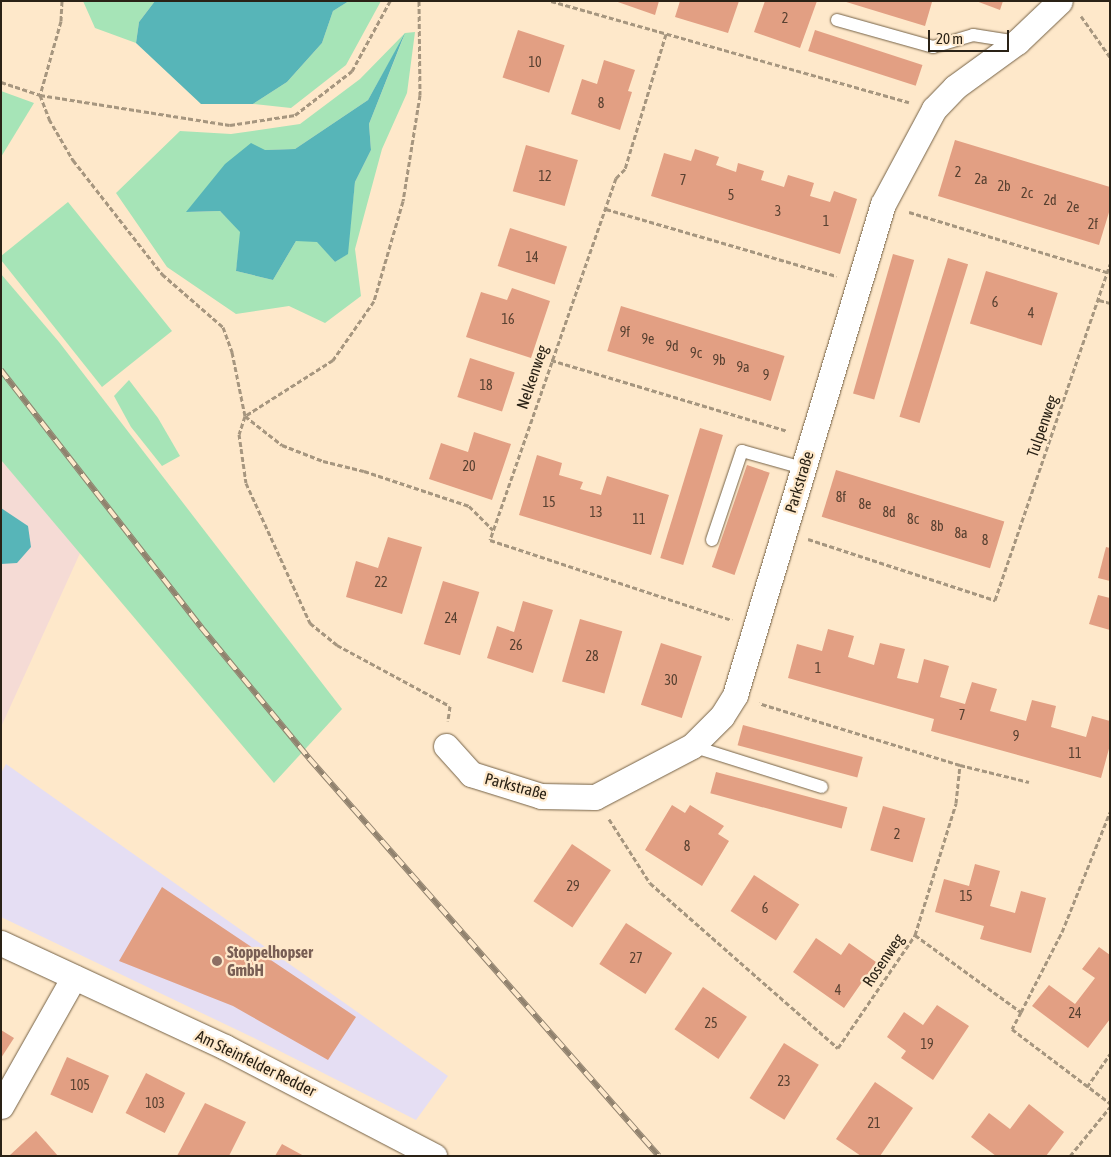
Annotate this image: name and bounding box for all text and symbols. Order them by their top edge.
house number: 2 [782,10,788,26]
scale bar [931,20,1012,52]
text: 20 m [936,30,963,47]
house number: 10 [528,54,542,70]
house number: 8 [598,95,604,111]
house number: 2 [955,164,961,180]
house number: 12 [538,168,552,184]
house number: 2a [974,171,988,187]
house number: 7 [680,172,686,188]
house number: 2b [997,178,1011,194]
house number: 2c [1021,185,1033,201]
house number: 5 [728,187,734,203]
house number: 2d [1043,192,1057,208]
house number: 2e [1067,199,1079,215]
house number: 3 [775,203,781,219]
house number: 1 [823,213,829,229]
house number: 2f [1088,216,1098,232]
house number: 14 [525,249,539,265]
house number: 6 [992,294,998,310]
house number: 4 [1028,305,1034,321]
house number: 16 [501,311,515,327]
house number: 9f [620,324,630,340]
house number: 9e [642,331,654,347]
house number: 9d [665,338,679,354]
street label: Nelkenweg [512,343,552,411]
house number: 9c [690,345,702,361]
house number: 9b [712,352,726,368]
house number: 9a [736,359,750,375]
house number: 9 [763,367,769,383]
house number: 18 [479,377,493,393]
street label: Tulpenweg [1022,392,1062,460]
street label: Parkstraße [781,449,817,515]
house number: 20 [462,458,476,474]
house number: 8f [836,489,846,505]
house number: 15 [542,494,556,510]
house number: 8e [859,496,871,512]
house number: 13 [589,504,603,520]
house number: 8d [882,504,896,520]
house number: 11 [632,511,646,527]
house number: 8c [907,511,919,527]
house number: 8b [930,518,944,534]
house number: 8a [954,525,968,541]
house number: 8 [982,532,988,548]
house number: 22 [374,574,388,590]
house number: 24 [444,610,458,626]
house number: 26 [509,637,523,653]
house number: 28 [585,648,599,664]
house number: 1 [815,660,821,676]
house number: 30 [664,672,678,688]
house number: 7 [959,707,965,723]
house number: 9 [1013,728,1019,744]
house number: 11 [1068,745,1082,761]
street label: Parkstraße [483,768,549,804]
house number: 2 [894,826,900,842]
house number: 8 [684,838,690,854]
house number: 29 [566,878,580,894]
house number: 15 [959,888,973,904]
house number: 6 [762,900,768,916]
street label: Rosenweg [858,930,908,990]
place label: Stoppelhopser GmbH [227,942,313,980]
house number: 27 [629,950,643,966]
marker: Stoppelhopser GmbH [211,955,223,967]
house number: 4 [835,982,841,998]
house number: 24 [1068,1005,1082,1021]
house number: 25 [704,1015,718,1031]
street label: Am Steinfelder Redder [193,1026,319,1100]
house number: 19 [920,1036,934,1052]
house number: 23 [777,1073,791,1089]
house number: 105 [70,1077,90,1093]
house number: 103 [145,1095,165,1111]
house number: 21 [867,1115,881,1131]

